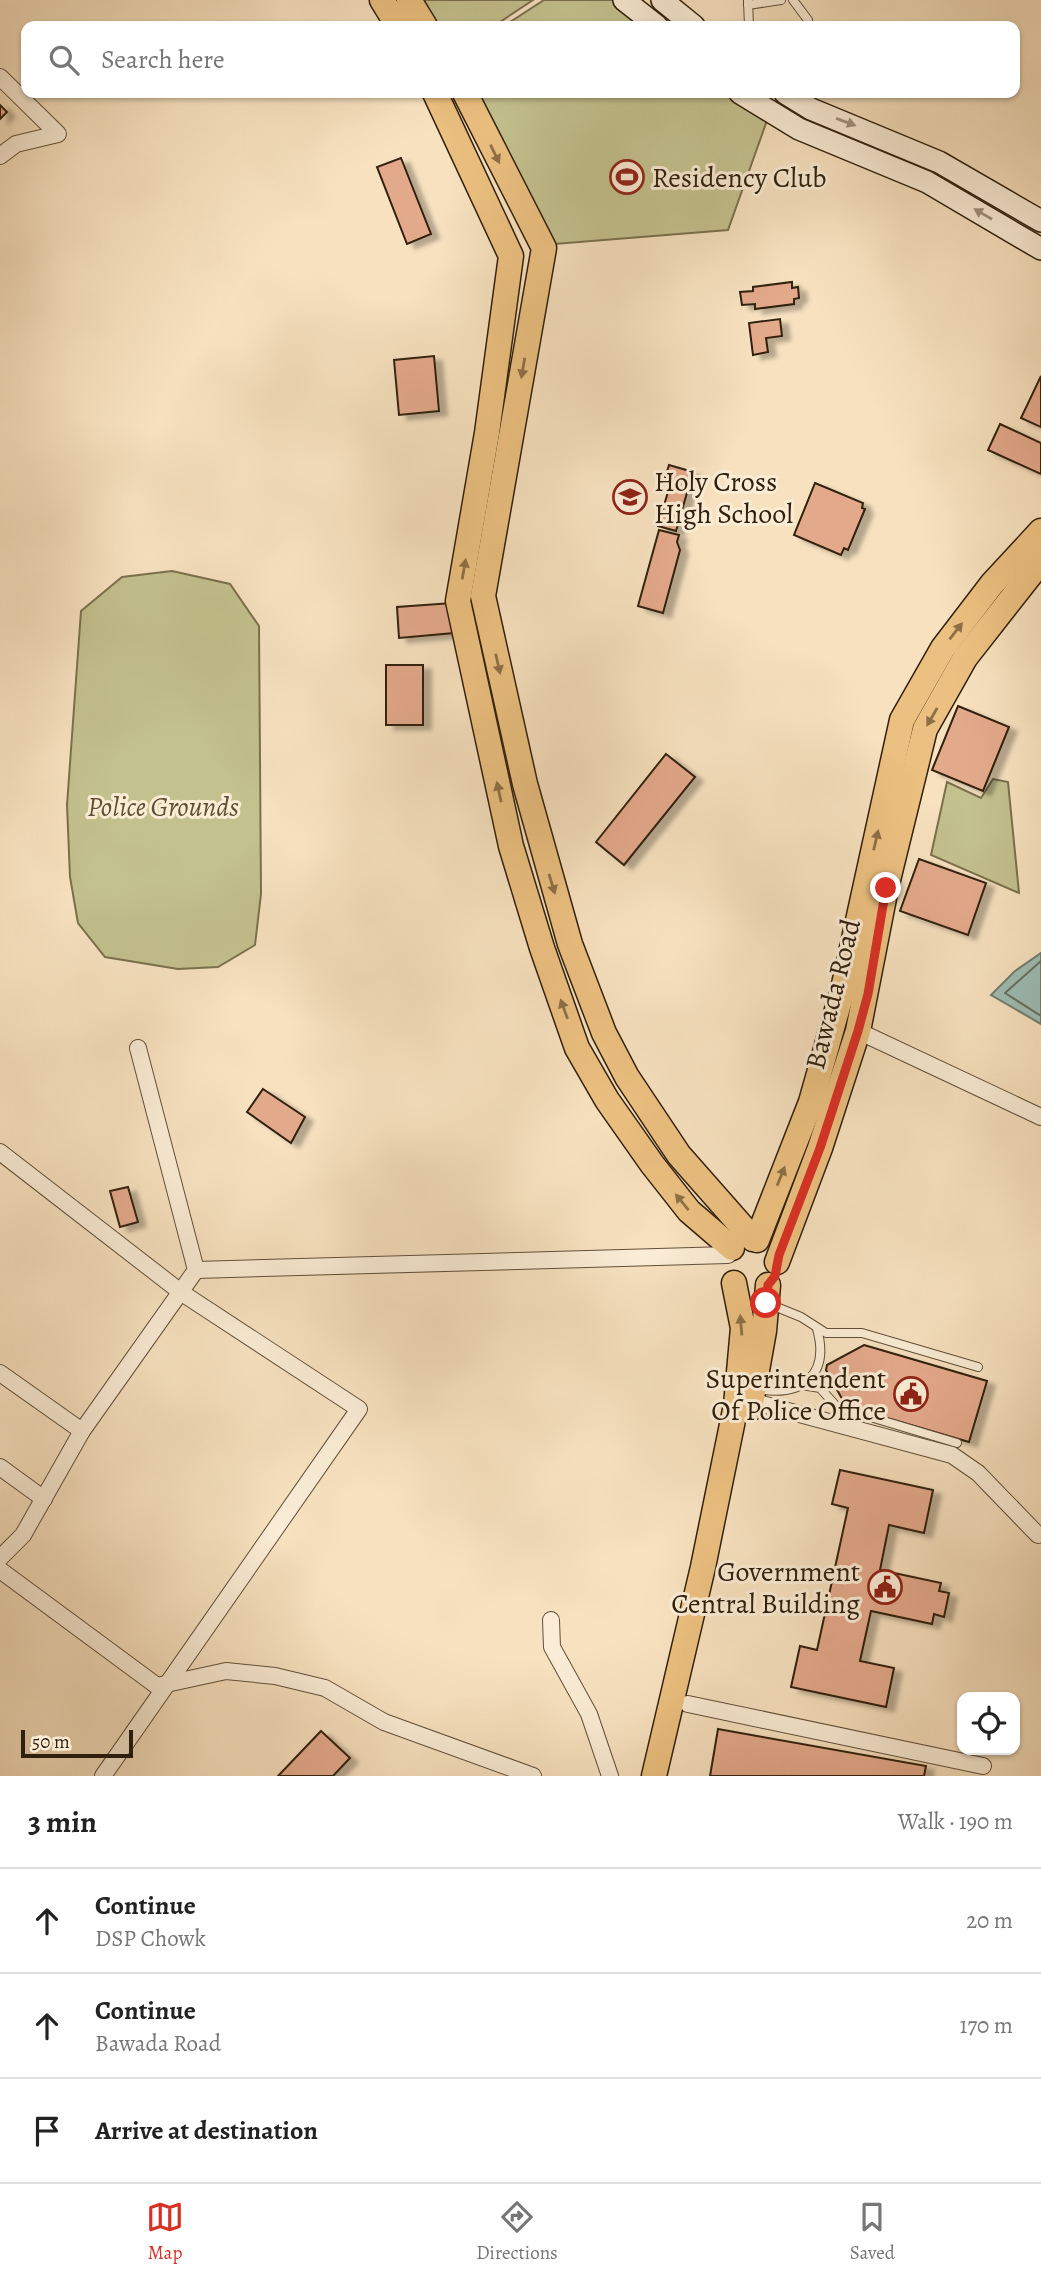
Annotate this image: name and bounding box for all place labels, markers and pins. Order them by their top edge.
sports icon: Residency Club [608,158,646,196]
place label: Residency Club [652,159,827,197]
place label: Holy Cross High School [654,463,793,533]
school or university icon: Holy Cross High School [611,478,649,516]
place label: Superintendent Of Police Office [705,1360,886,1430]
public building icon: Superintendent Of Police Office [892,1375,930,1413]
place label: Government Central Building [671,1553,860,1623]
public building icon: Government Central Building [866,1568,904,1606]

